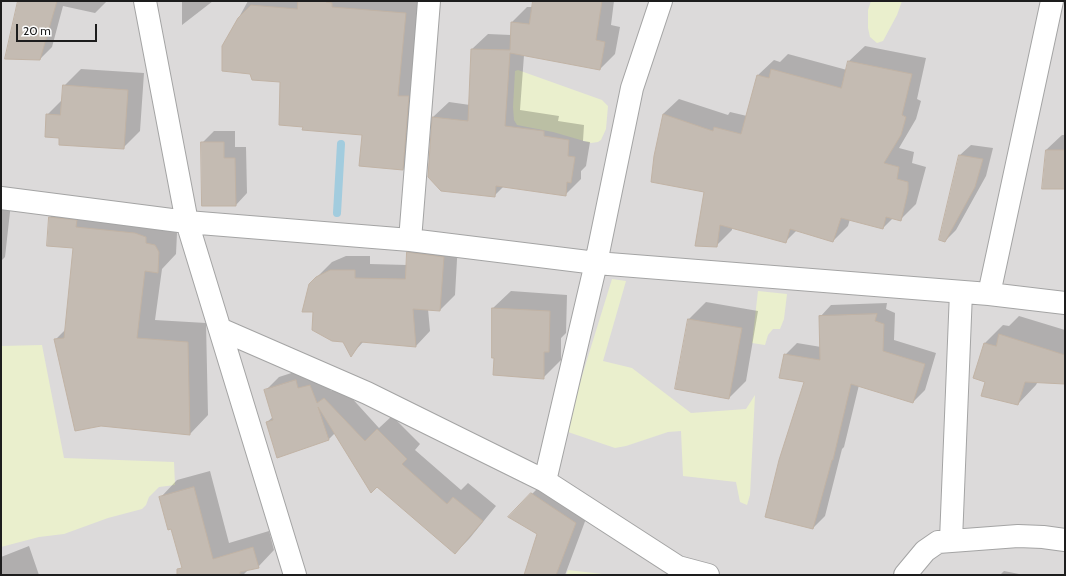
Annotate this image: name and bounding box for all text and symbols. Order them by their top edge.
scale bar [18,16,99,42]
text: 20 m [23,23,51,38]

